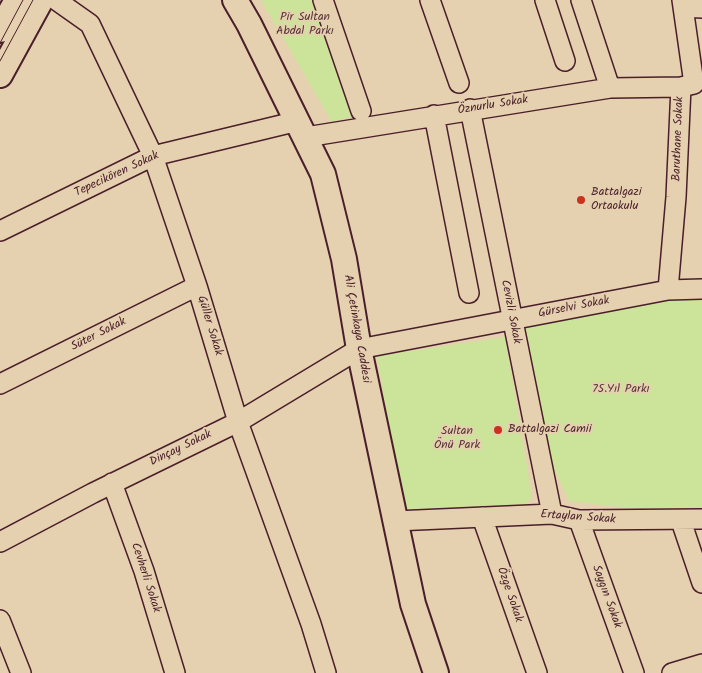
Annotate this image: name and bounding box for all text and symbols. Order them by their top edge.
park label: Pir Sultan Abdal Parkı [276,11,334,39]
street label: Öznurlu Sokak [457,93,529,119]
street label: Baruthane Sokak [670,96,688,182]
street label: Tepecikören Sokak [73,149,161,201]
place label: Battalgazi Ortaokulu [591,186,642,214]
marker: Battalgazi Ortaokulu [575,194,587,206]
street label: Ali Çetinkaya Caddesi [339,274,373,384]
street label: Cevizli Sokak [497,279,523,345]
street label: Güller Sokak [193,294,225,358]
street label: Gürselvi Sokak [537,294,611,322]
street label: Süter Sokak [69,315,129,355]
park label: 75.Yıl Parkı [592,383,650,397]
place label: Battalgazi Camii [508,423,591,437]
marker: Battalgazi Camii [492,424,504,436]
park label: Sultan Önü Park [434,425,480,453]
street label: Dinçay Sokak [148,428,214,470]
street label: Ertaylan Sokak [540,508,616,528]
street label: Cevherli Sokak [127,541,163,615]
street label: Saygın Sokak [588,563,624,631]
street label: Özge Sokak [493,566,525,624]

